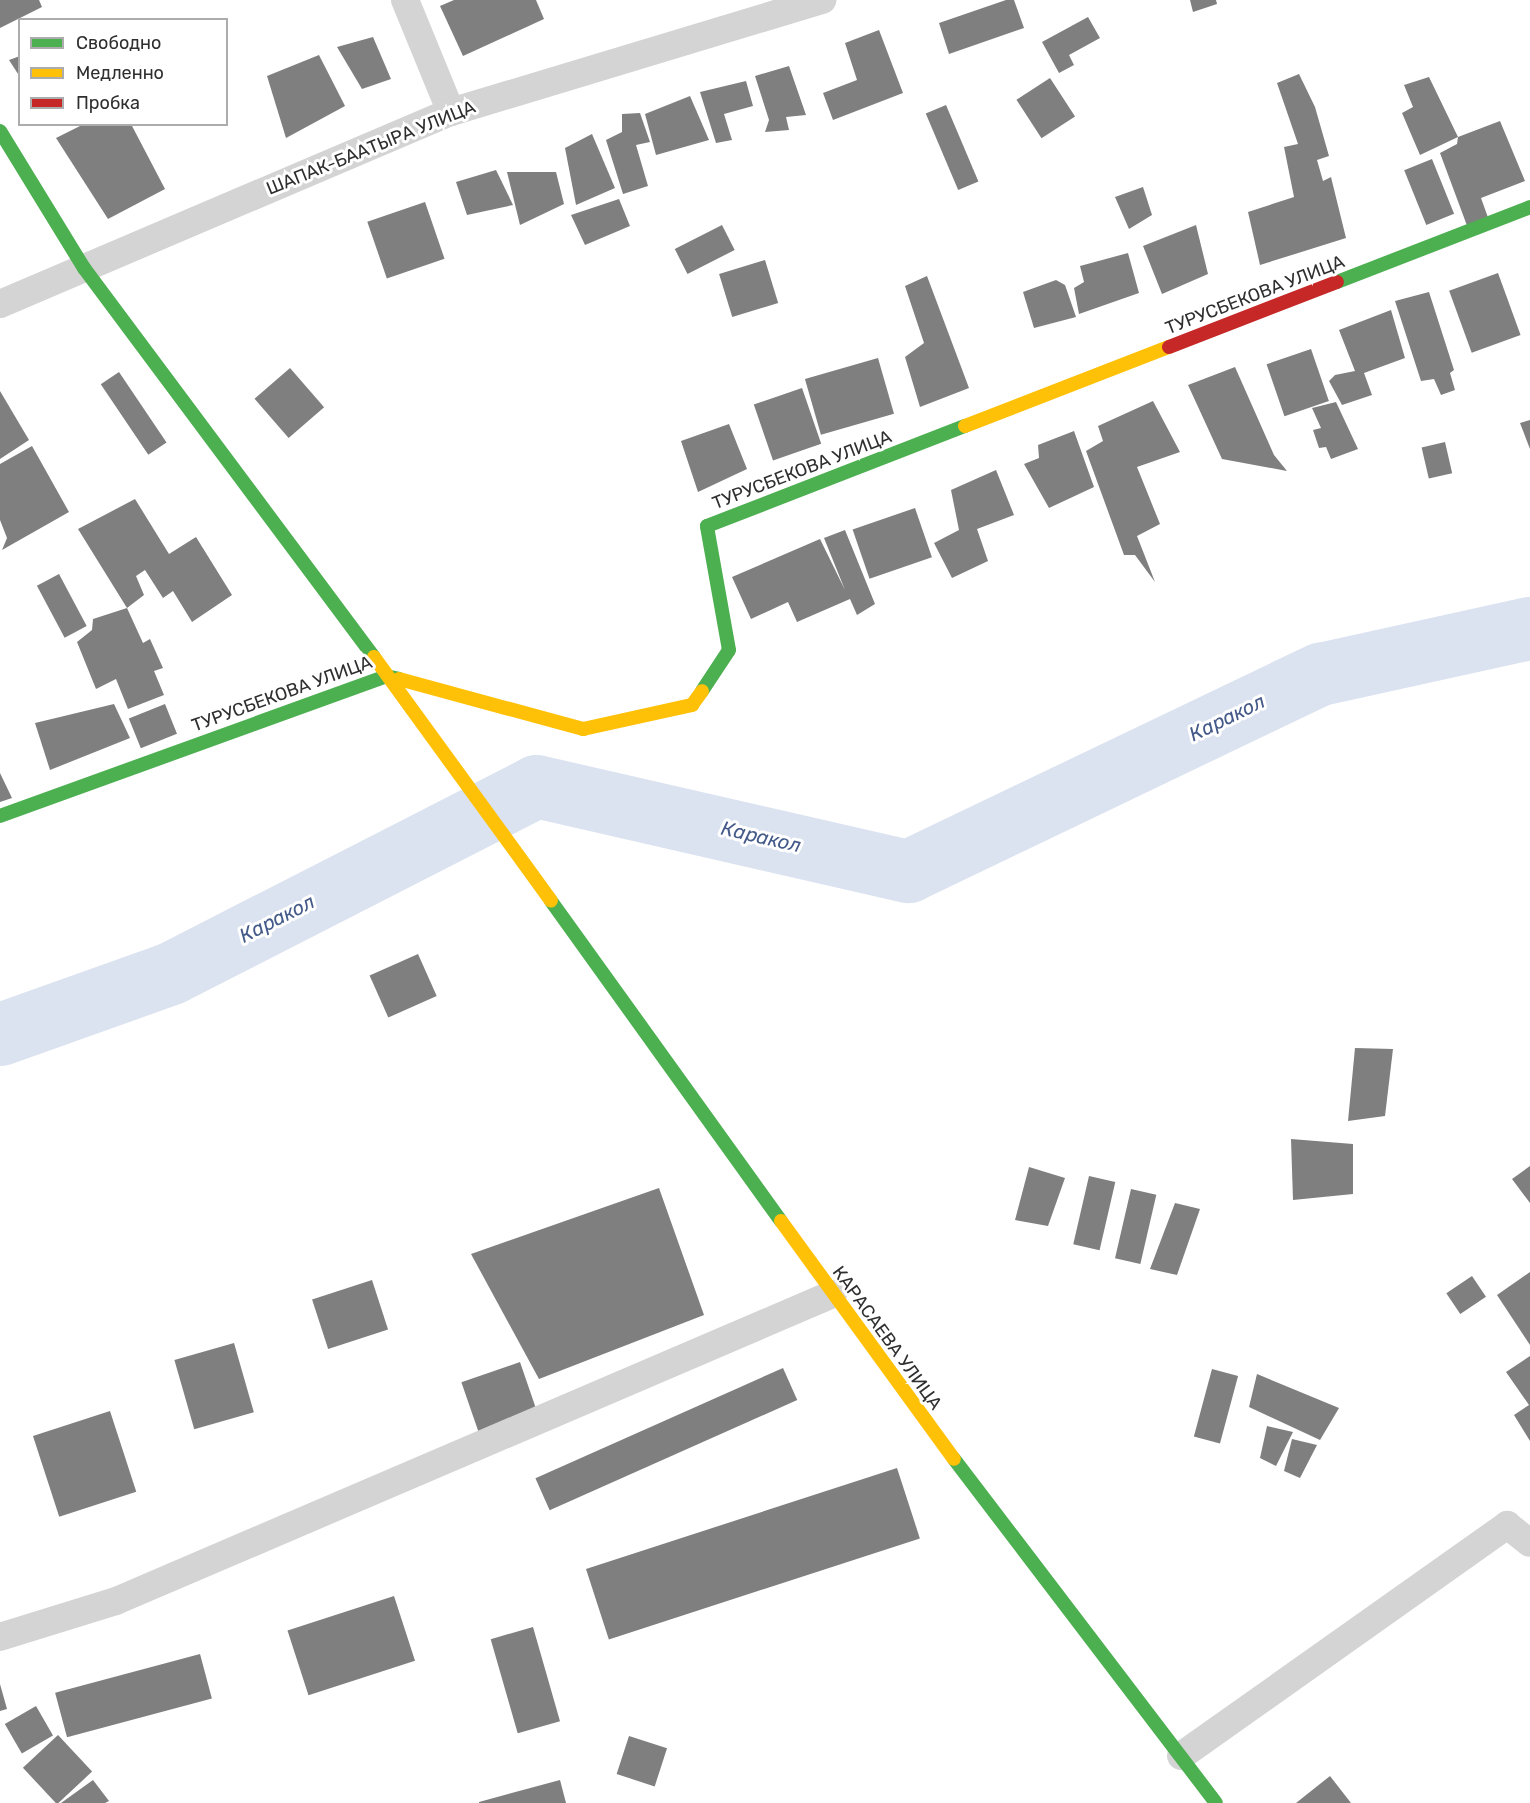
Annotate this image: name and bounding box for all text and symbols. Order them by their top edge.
legend [18,18,228,126]
text: Свободно [76,32,161,54]
text: Медленно [76,62,164,84]
text: Пробка [76,92,140,114]
street label: ШАПАК-БААТЫРА УЛИЦА [263,96,479,200]
street label: ТУРУСБЕКОВА УЛИЦА [1162,251,1348,339]
street label: ТУРУСБЕКОВА УЛИЦА [709,426,895,514]
street label: ТУРУСБЕКОВА УЛИЦА [189,651,375,737]
water label: Каракол [1185,689,1269,747]
water label: Каракол [719,816,803,858]
water label: Каракол [235,890,319,948]
street label: КАРАСАЕВА УЛИЦА [828,1262,946,1414]

